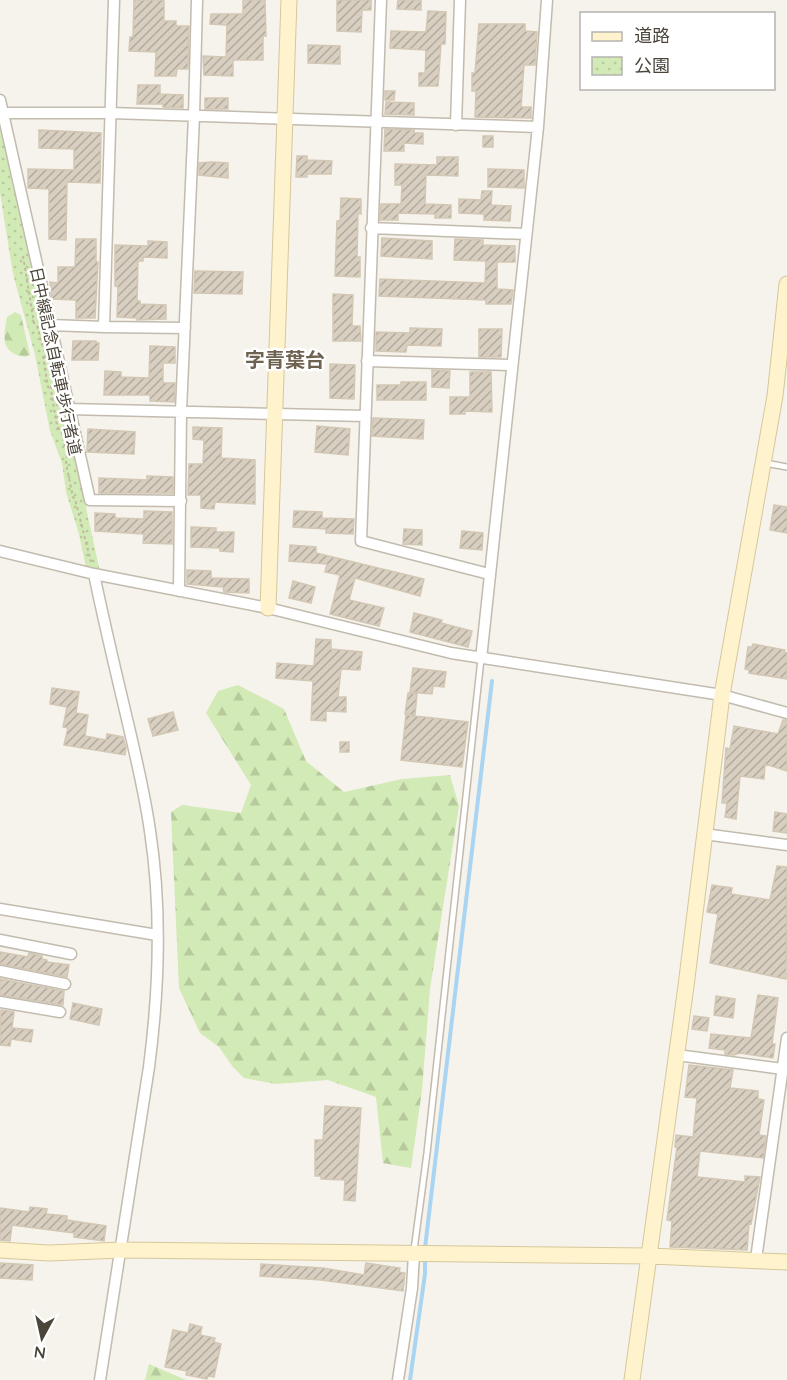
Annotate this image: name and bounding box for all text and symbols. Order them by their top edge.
legend [580,12,775,90]
text: 道路 [634,24,670,47]
text: 公園 [634,54,670,77]
street label: 日中線記念自転車歩行者道 [26,265,86,457]
district label: 字青葉台 [245,347,325,372]
north arrow [12,1308,72,1368]
text: N [33,1342,47,1364]

